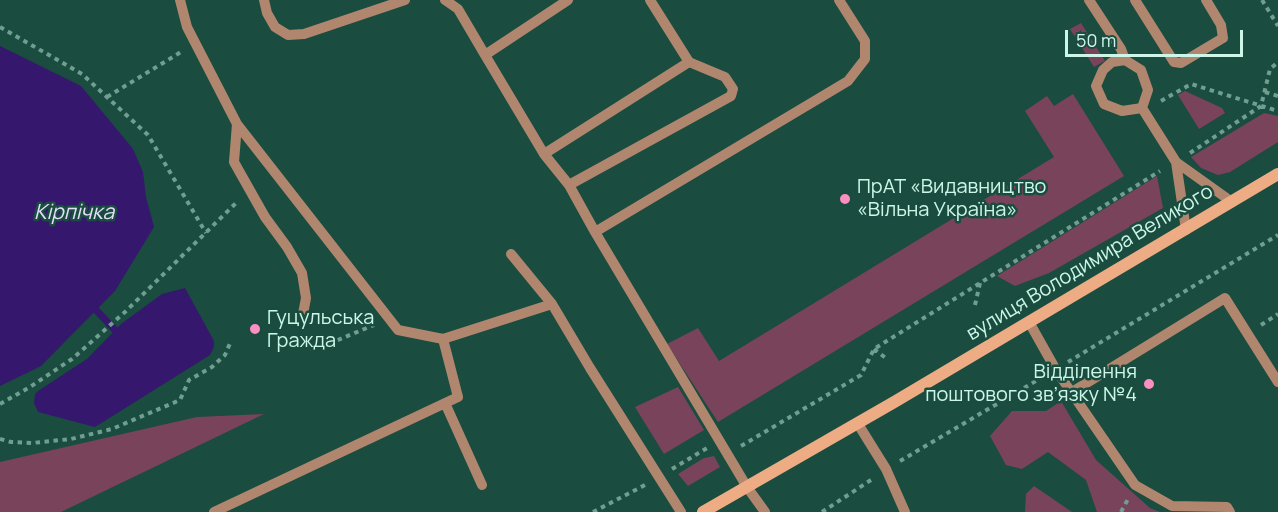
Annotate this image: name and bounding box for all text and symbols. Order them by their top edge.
scale bar [1068,18,1246,56]
text: 50 m [1076,28,1116,52]
place label: ПрАТ «Видавництво «Вільна Україна» [857,175,1046,222]
street label: вулиця Володимира Великого [962,180,1218,346]
marker: ПрАТ «Видавництво «Вільна Україна» [838,192,852,206]
water label: Кірпічка [34,200,114,226]
place label: Гуцульська Гражда [267,306,374,353]
marker: Гуцульська Гражда [248,322,262,336]
place label: Відділення поштового зв’язку №4 [925,360,1137,407]
marker: Відділення поштового зв’язку №4 [1142,377,1156,391]

